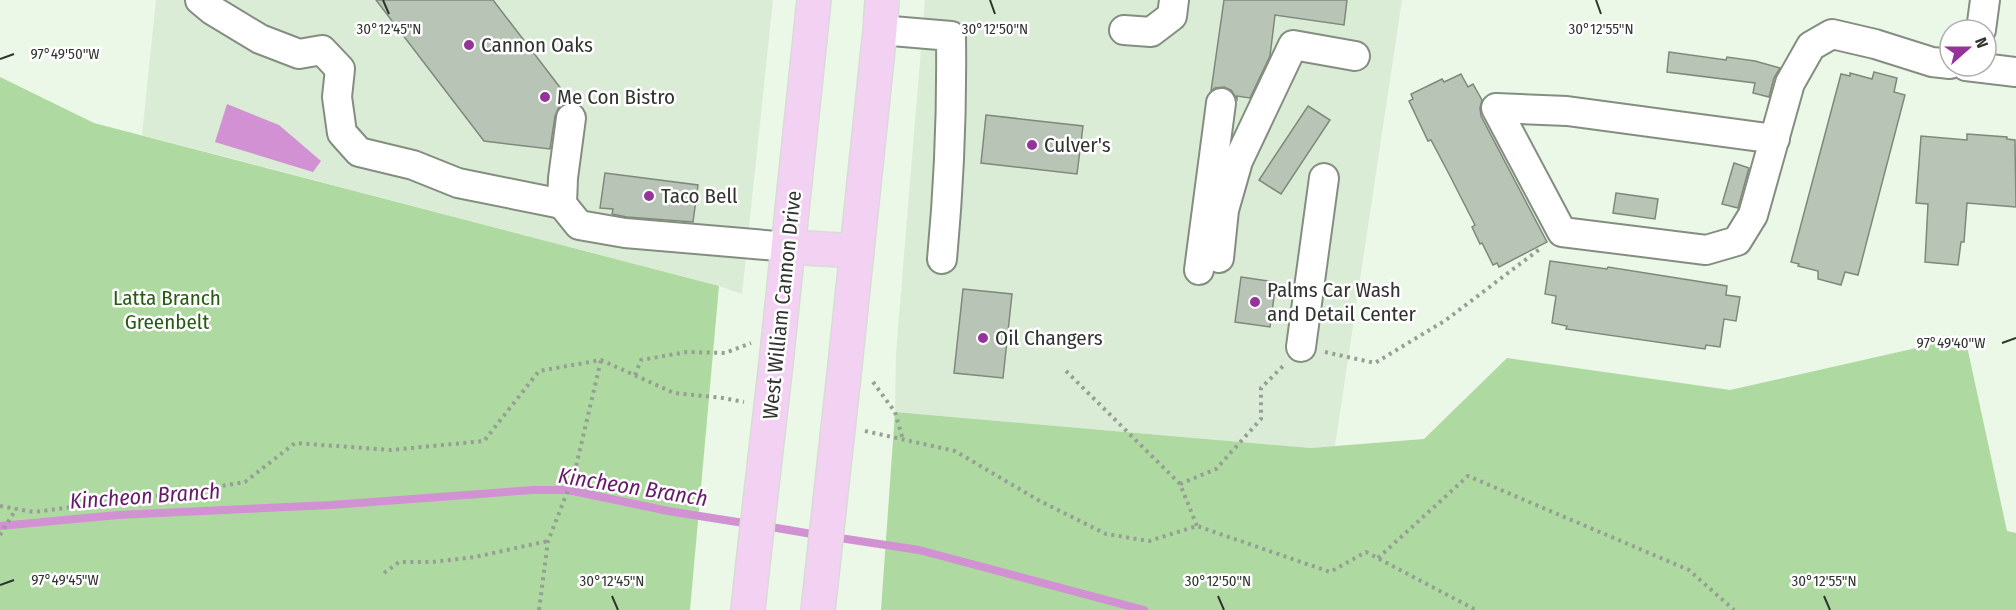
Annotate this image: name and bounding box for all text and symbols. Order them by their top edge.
north arrow [1938,18,1998,78]
text: 30°12'45"N [357,20,421,38]
text: 30°12'50"N [962,20,1028,38]
text: 30°12'55"N [1568,20,1634,38]
place label: Cannon Oaks [481,32,593,58]
text: N [1971,35,1992,51]
marker: Cannon Oaks [462,38,476,52]
text: 97°49'50"W [30,45,100,63]
place label: Me Con Bistro [557,84,675,110]
marker: Me Con Bistro [538,90,552,104]
place label: Culver's [1044,132,1111,158]
marker: Culver's [1025,138,1039,152]
place label: Taco Bell [661,183,738,209]
marker: Taco Bell [642,189,656,203]
street label: West William Cannon Drive [757,189,807,421]
place label: Palms Car Wash and Detail Center [1267,277,1417,327]
park label: Latta Branch Greenbelt [113,285,221,335]
marker: Palms Car Wash and Detail Center [1248,295,1262,309]
place label: Oil Changers [995,325,1103,351]
marker: Oil Changers [976,331,990,345]
text: 97°49'40"W [1917,334,1985,352]
water label: Kincheon Branch [556,462,710,512]
water label: Kincheon Branch [69,477,221,515]
text: 97°49'45"W [31,571,99,589]
text: 30°12'45"N [580,572,644,590]
text: 30°12'50"N [1185,572,1251,590]
text: 30°12'55"N [1791,572,1857,590]

